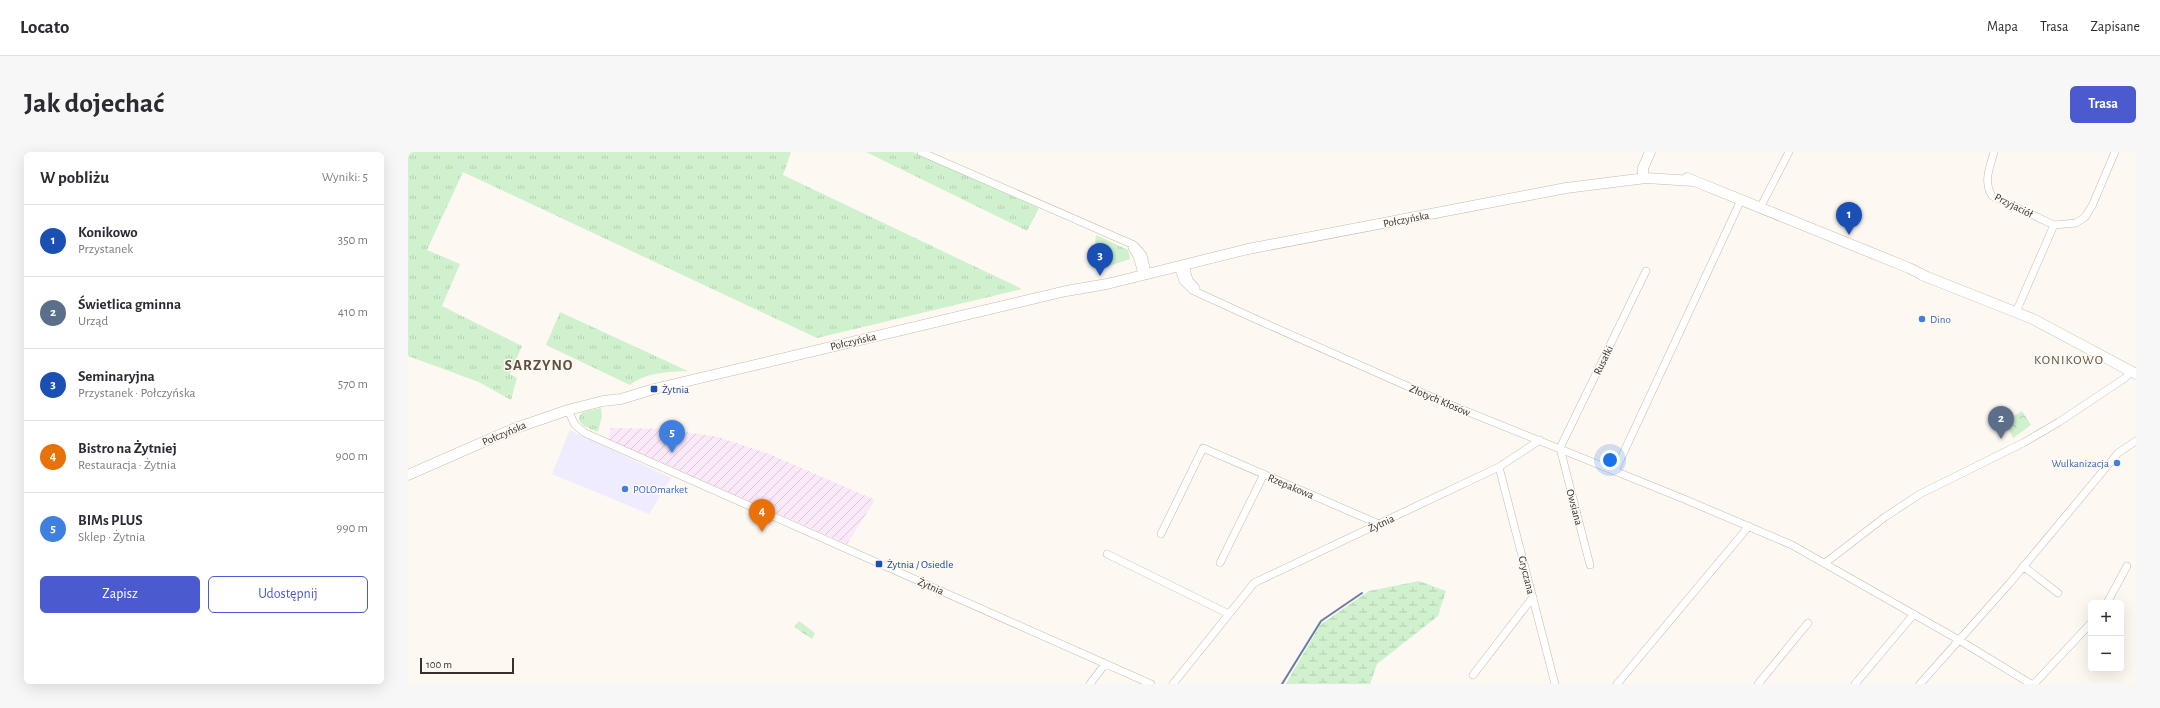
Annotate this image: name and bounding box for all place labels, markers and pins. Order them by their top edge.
pin: 1 [1836,202,1862,235]
pin: 3 [1087,243,1113,276]
marker: Dino [1917,314,1927,324]
place label: Dino [1930,314,1951,325]
marker: Żytnia [649,384,659,394]
place label: Żytnia [662,384,689,395]
pin: 2 [1988,406,2014,439]
pin: 5 [659,420,685,453]
place label: Wulkanizacja [2051,458,2109,469]
marker: Wulkanizacja [2112,458,2122,468]
marker: POLOmarket [620,484,630,494]
place label: POLOmarket [633,484,688,495]
pin: 4 [749,499,775,532]
marker: Żytnia / Osiedle [874,559,884,569]
place label: Żytnia / Osiedle [887,559,953,570]

